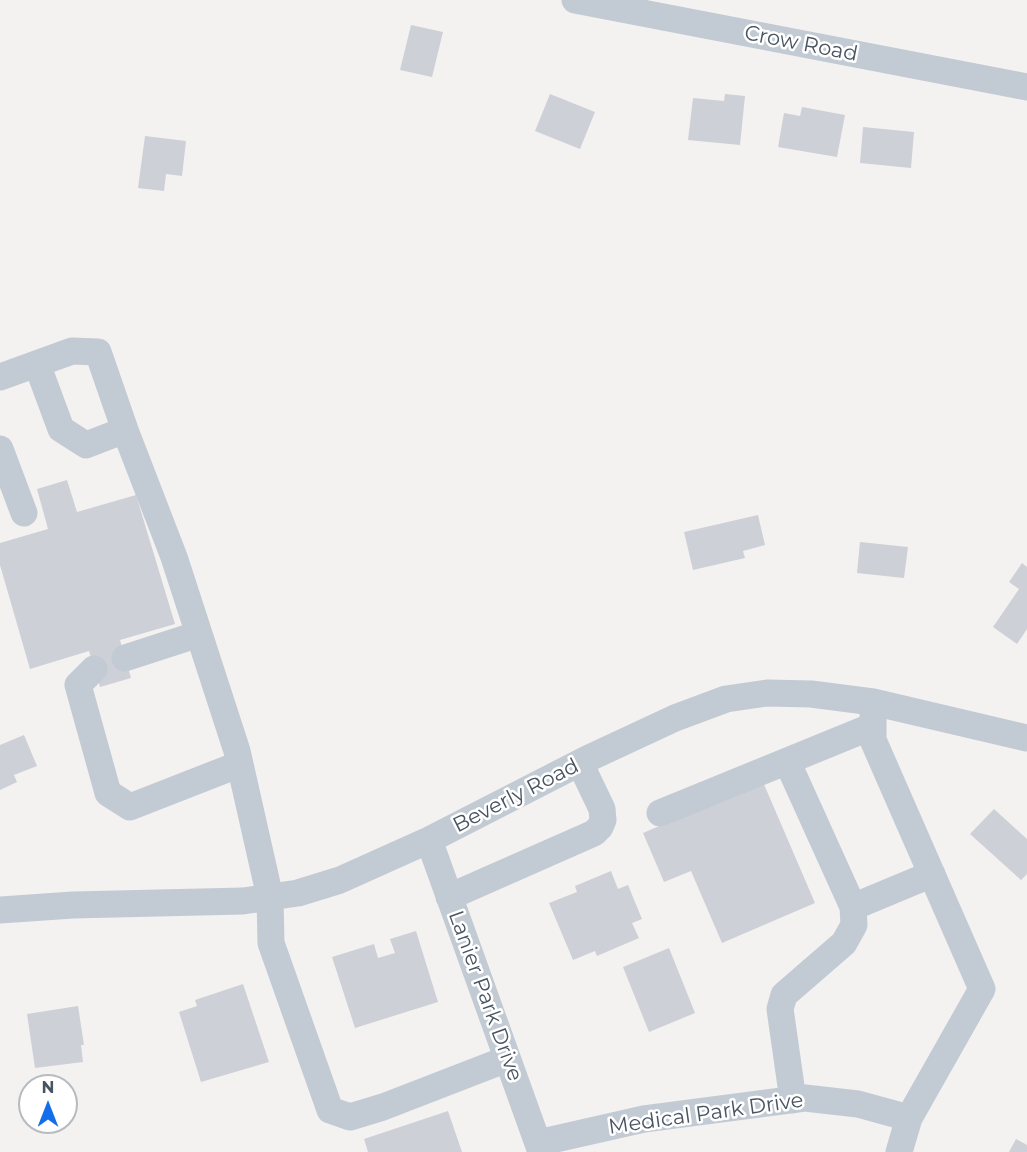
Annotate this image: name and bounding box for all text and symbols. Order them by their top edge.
street label: Crow Road [742,21,860,67]
street label: Beverly Road [449,754,583,838]
street label: Lanier Park Drive [442,907,528,1085]
north arrow [18,1074,78,1134]
text: N [42,1078,54,1097]
street label: Medical Park Drive [607,1088,805,1140]

